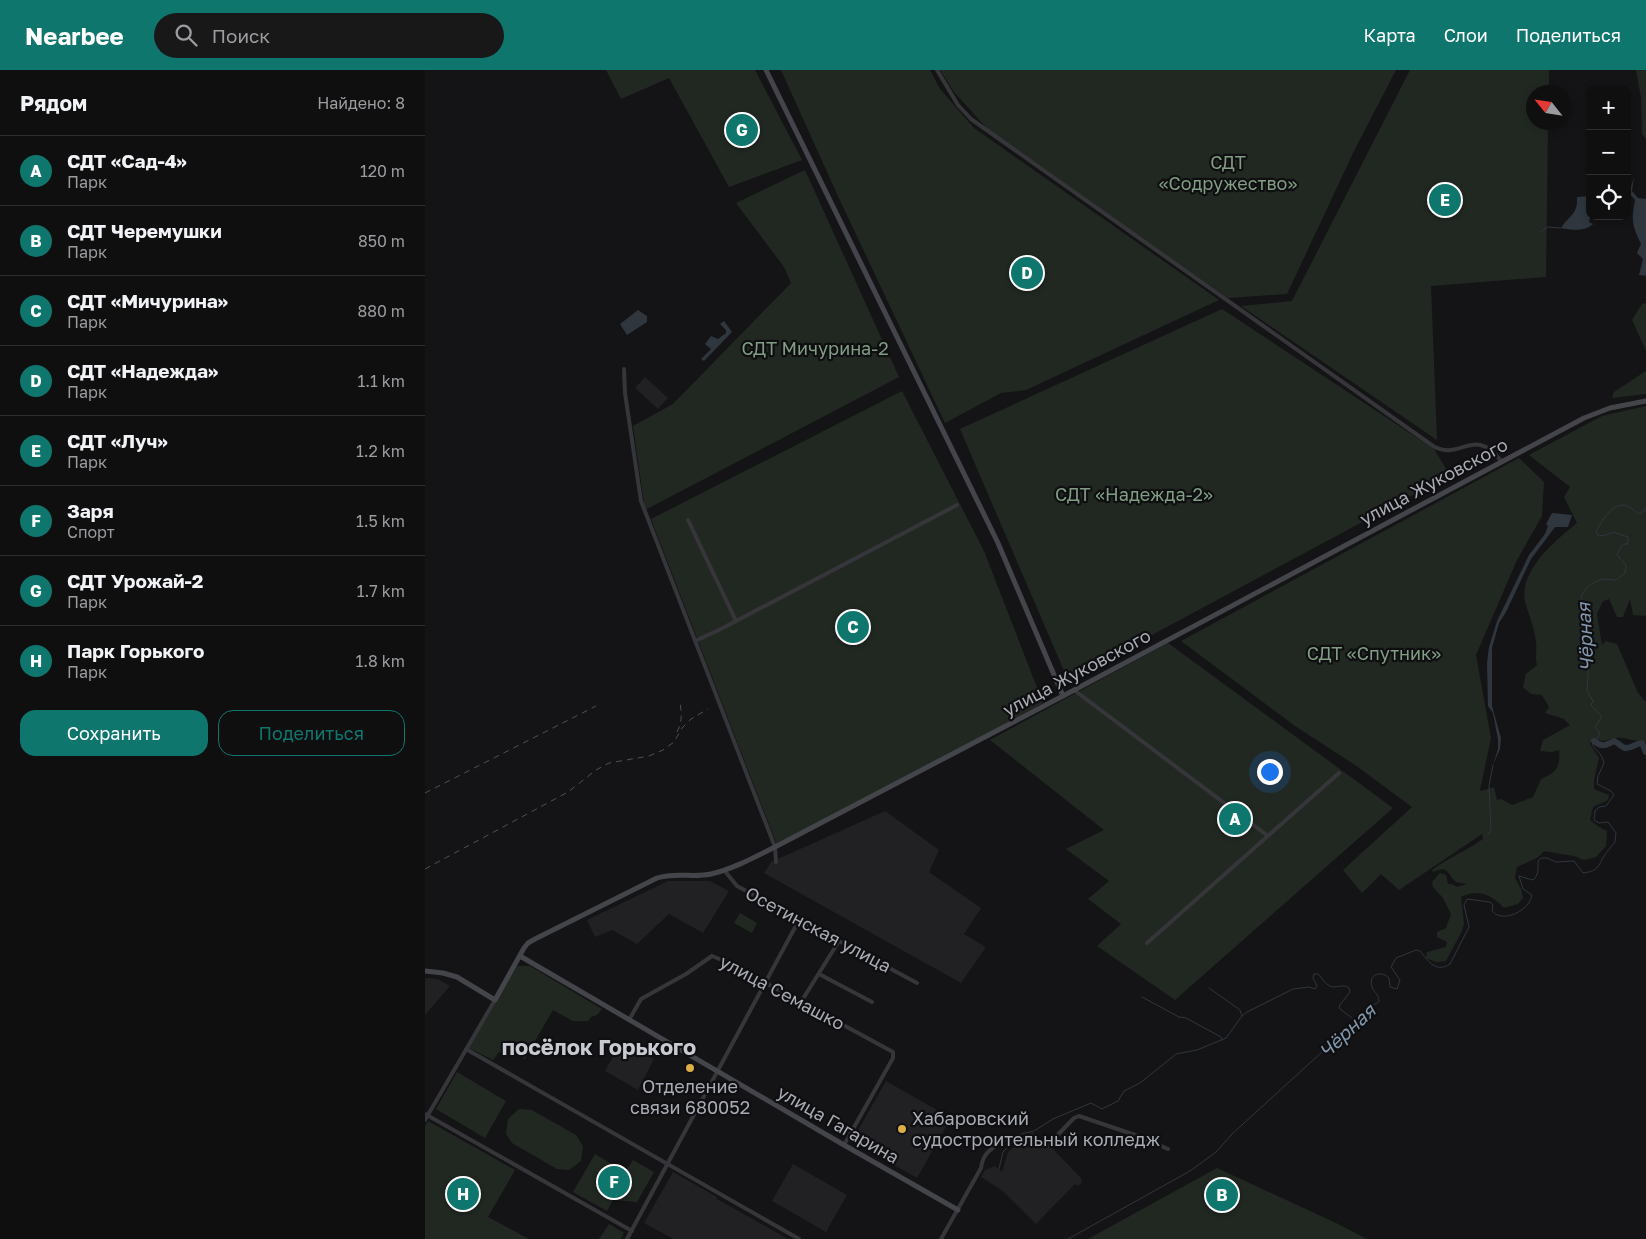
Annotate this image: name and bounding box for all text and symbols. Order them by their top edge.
search box [154,13,504,58]
text: Nearbee [25,21,124,50]
icon: search [172,21,200,49]
text: Поиск [212,24,270,47]
text: Карта [1364,24,1416,46]
text: Слои [1444,24,1488,46]
text: Поделиться [1516,24,1621,46]
north arrow [1526,85,1571,130]
map controls [1586,85,1631,220]
button: + [1586,85,1631,130]
text: Рядом [20,90,87,116]
text: Найдено: 8 [317,93,405,113]
pin: G [726,111,758,149]
button: − [1586,130,1631,175]
text: СДТ «Сад-4» [67,149,187,172]
park label: СДТ «Содружество» [1159,151,1297,194]
text: A [30,161,42,181]
text: 120 m [360,161,405,181]
text: Парк [67,172,107,192]
button: locate [1586,175,1631,220]
pin: E [1429,181,1461,219]
text: СДТ Черемушки [67,219,222,242]
text: B [30,231,42,251]
text: 850 m [358,231,405,251]
text: Парк [67,242,107,262]
pin: D [1011,254,1043,292]
text: СДТ «Мичурина» [67,289,228,312]
text: C [30,301,42,321]
text: 880 m [357,301,405,321]
text: Парк [67,312,107,332]
park label: СДТ Мичурина-2 [741,337,889,359]
text: СДТ «Надежда» [67,359,218,382]
text: D [30,371,42,391]
text: 1.1 km [357,371,405,391]
text: Парк [67,382,107,402]
text: СДТ «Луч» [67,429,168,452]
street label: улица Жуковского [1356,433,1511,529]
text: E [31,441,41,461]
text: 1.2 km [356,441,405,461]
text: Парк [67,452,107,472]
park label: СДТ «Надежда-2» [1055,483,1213,505]
text: Заря [67,499,114,522]
text: F [31,511,41,531]
text: 1.5 km [356,511,405,531]
text: Спорт [67,522,115,542]
text: СДТ Урожай-2 [67,569,203,592]
text: G [30,581,42,601]
text: 1.7 km [357,581,405,601]
text: Парк [67,592,107,612]
water label: Чёрная [1571,601,1598,672]
pin: C [837,608,869,646]
street label: улица Жуковского [999,624,1154,720]
text: Парк Горького [67,639,204,662]
park label: СДТ «Спутник» [1307,642,1441,664]
text: H [30,651,42,671]
text: 1.8 km [355,651,405,671]
text: Парк [67,662,107,682]
button: Сохранить [20,710,208,756]
button: Поделиться [218,710,405,756]
your location [1257,759,1283,785]
pin: A [1219,800,1251,838]
street label: Осетинская улица [742,881,895,977]
street label: улица Семашко [716,950,849,1034]
water label: Чёрная [1314,998,1380,1062]
district label: посёлок Горького [502,1033,696,1060]
marker: Отделение связи 680052 [684,1062,696,1074]
place label: Отделение связи 680052 [630,1075,750,1118]
street label: улица Гагарина [774,1080,903,1168]
place label: Хабаровский судостроительный колледж [912,1107,1160,1150]
marker: Хабаровский судостроительный колледж [896,1123,908,1135]
pin: F [598,1163,630,1201]
pin: H [447,1175,479,1213]
pin: B [1206,1176,1238,1214]

